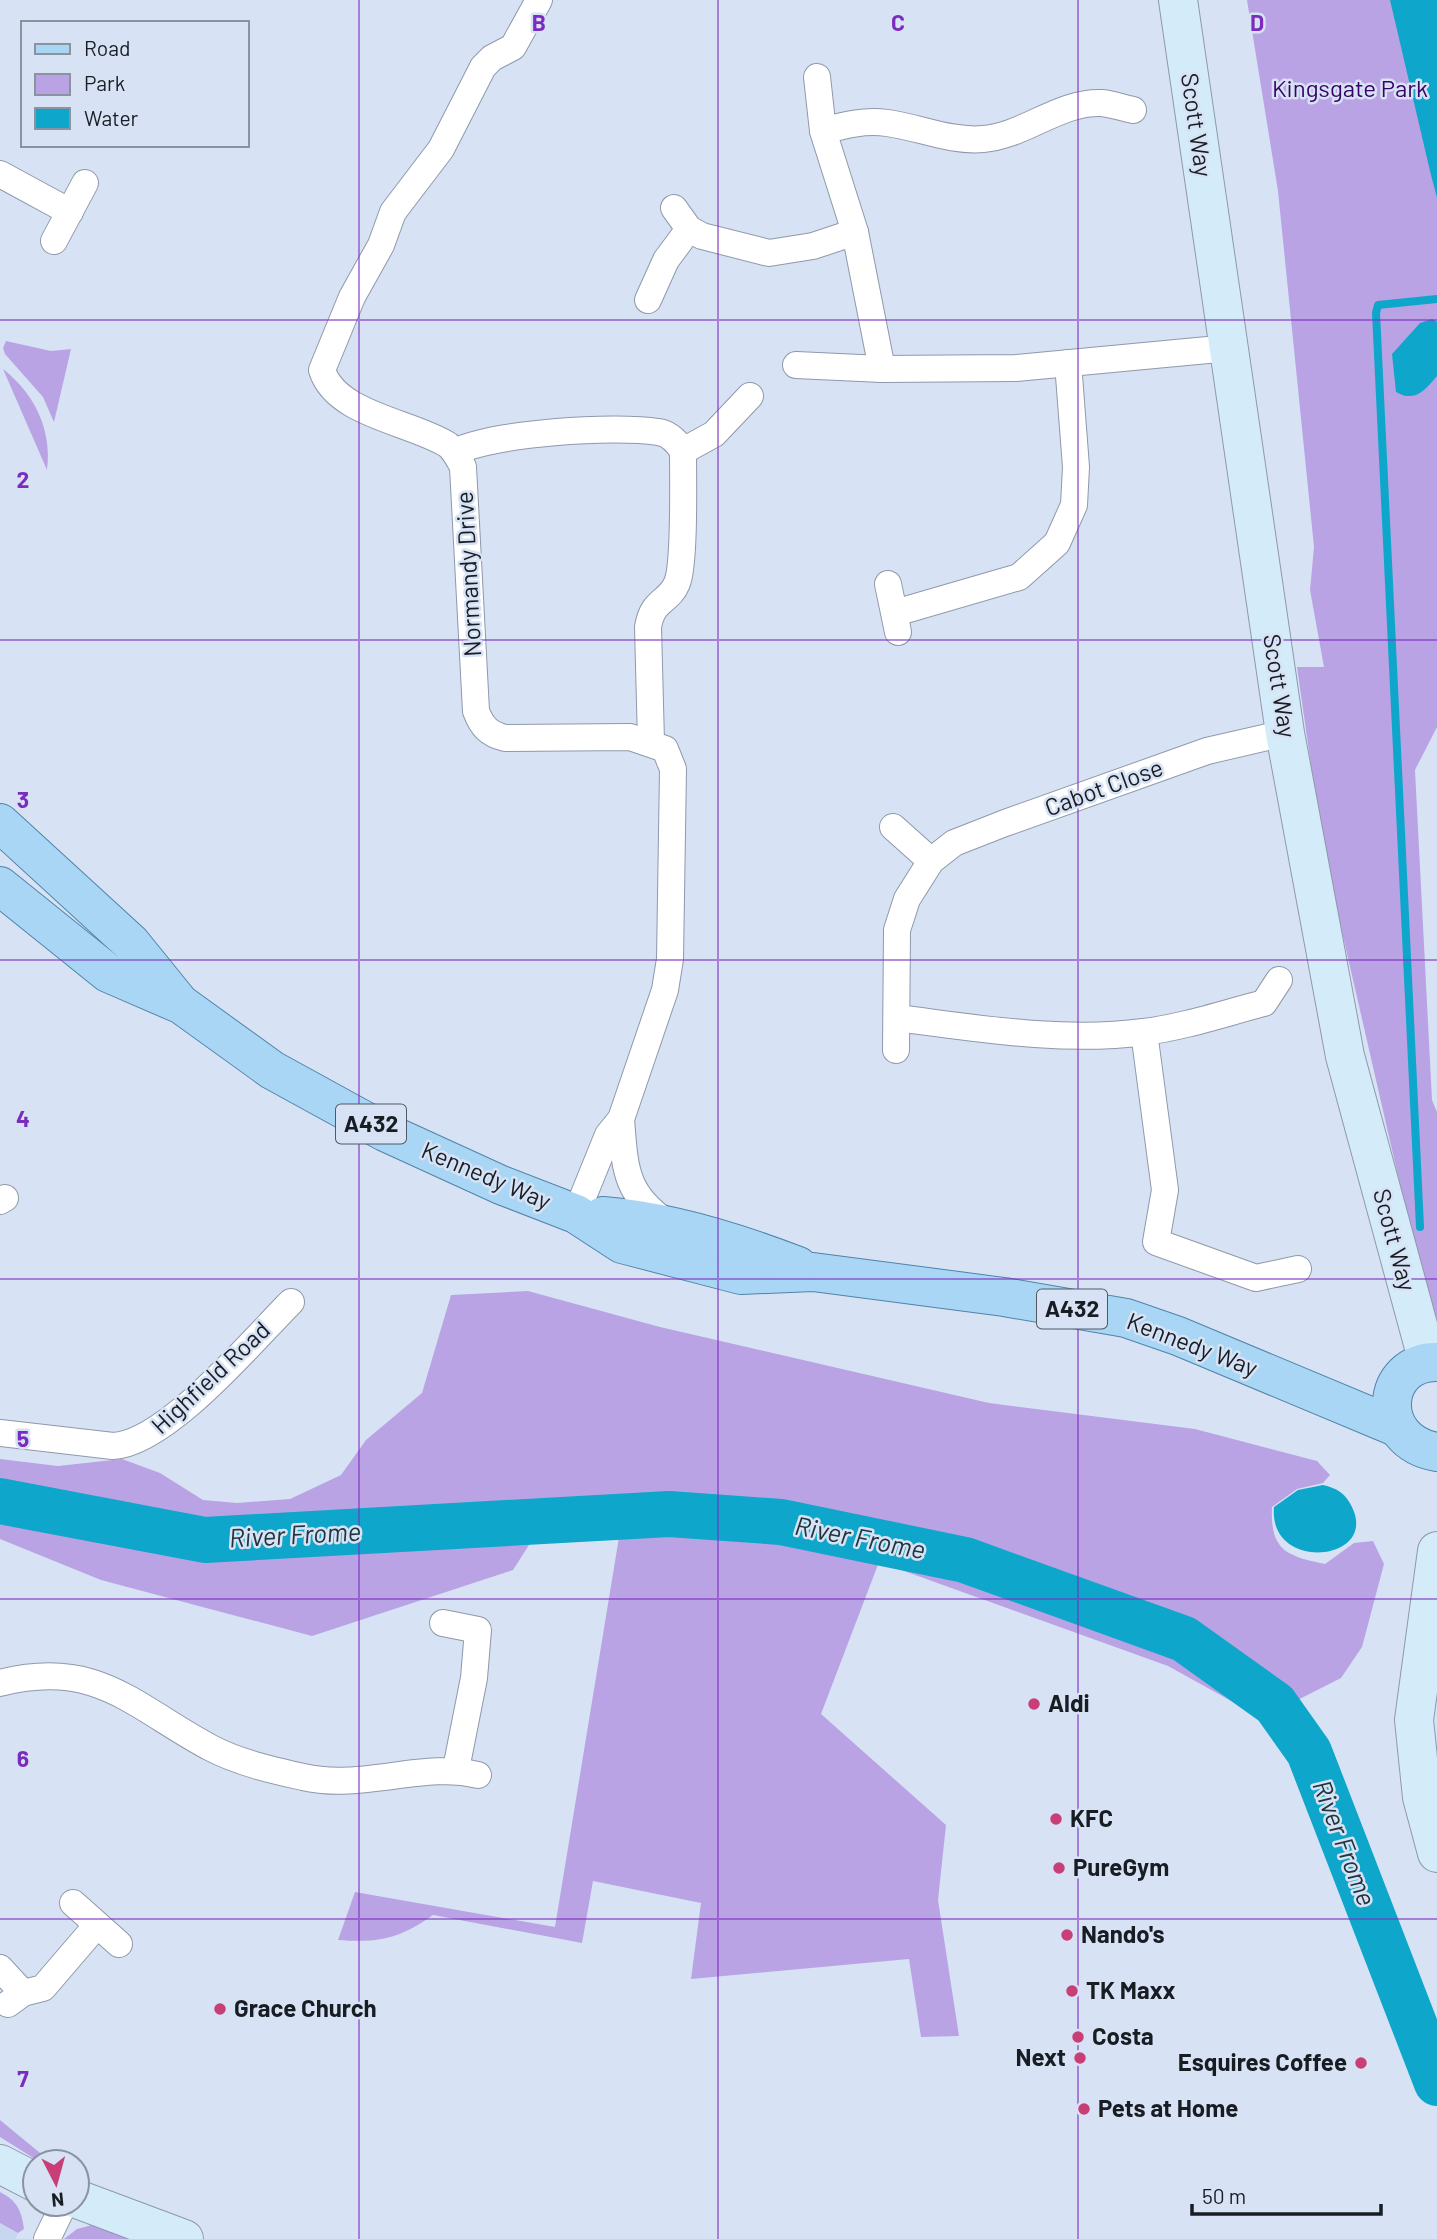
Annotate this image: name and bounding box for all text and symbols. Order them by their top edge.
text: B [532,8,546,36]
text: C [891,8,905,36]
text: D [1250,8,1264,36]
legend [21,21,248,147]
text: Road [84,35,130,60]
text: Park [84,70,125,95]
street label: Scott Way [1176,71,1219,179]
park label: Kingsgate Park [1272,73,1428,102]
text: Water [84,105,139,130]
text: 2 [17,465,29,493]
street label: Normandy Drive [449,491,486,657]
street label: Scott Way [1258,632,1303,740]
street label: Cabot Close [1040,752,1167,821]
text: 3 [17,785,29,813]
text: 4 [16,1104,30,1132]
road number: A432 [336,1105,406,1144]
street label: Kennedy Way [418,1134,556,1215]
street label: Scott Way [1368,1185,1423,1294]
road number: A432 [1037,1290,1107,1328]
street label: Kennedy Way [1123,1305,1262,1382]
street label: Highfield Road [145,1315,275,1439]
text: 5 [17,1424,29,1452]
water label: River Frome [793,1509,928,1564]
water label: River Frome [228,1515,362,1552]
place label: Aldi [1048,1688,1090,1717]
marker: Aldi [1026,1696,1042,1712]
text: 6 [17,1744,29,1772]
water label: River Frome [1307,1775,1384,1910]
place label: KFC [1070,1803,1113,1832]
marker: KFC [1048,1811,1064,1827]
place label: PureGym [1073,1852,1169,1881]
marker: PureGym [1051,1860,1067,1876]
place label: Nando's [1081,1919,1164,1948]
marker: Nando's [1059,1927,1075,1943]
place label: TK Maxx [1086,1975,1176,2004]
marker: TK Maxx [1064,1983,1080,1999]
place label: Grace Church [234,1993,377,2022]
marker: Grace Church [212,2001,228,2017]
place label: Costa [1092,2021,1154,2050]
marker: Costa [1070,2029,1086,2045]
place label: Next [1015,2042,1066,2071]
place label: Esquires Coffee [1178,2047,1347,2076]
marker: Next [1072,2050,1088,2066]
marker: Esquires Coffee [1353,2055,1369,2071]
text: 7 [17,2064,29,2092]
place label: Pets at Home [1098,2093,1238,2122]
marker: Pets at Home [1076,2101,1092,2117]
north arrow [21,2148,91,2218]
scale bar [1192,2172,1381,2216]
text: 50 m [1202,2183,1246,2208]
text: N [50,2188,65,2213]

